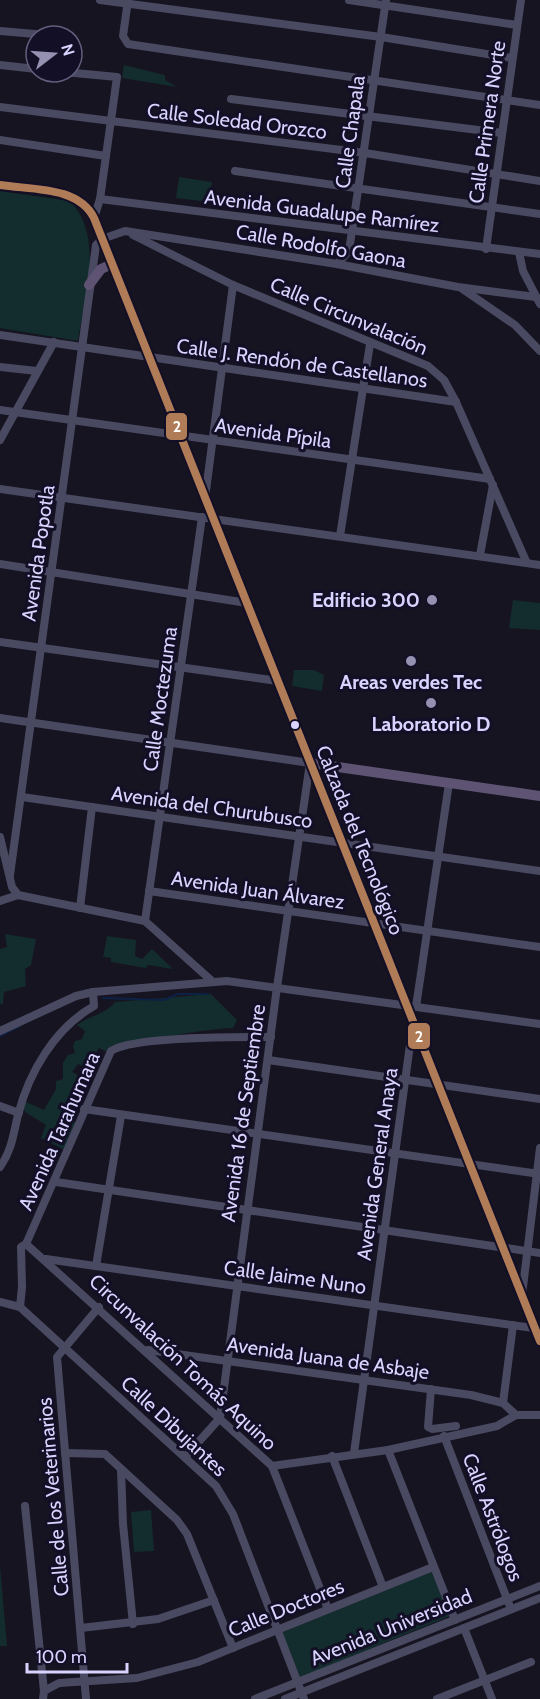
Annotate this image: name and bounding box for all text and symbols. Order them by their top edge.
north arrow [24,24,84,84]
street label: Calle Primera Norte [464,39,510,205]
text: N [57,42,79,58]
street label: Calle Chapala [330,74,370,190]
street label: Calle Soledad Orozco [146,98,328,144]
street label: Avenida Guadalupe Ramírez [203,185,441,237]
street label: Calle Rodolfo Gaona [234,219,408,273]
street label: Calle Circunvalación [267,272,431,360]
street label: Calle J. Rendón de Castellanos [175,334,429,392]
line badge: 2 [165,412,188,441]
street label: Avenida Pípila [213,413,333,453]
text: 2 [173,417,181,436]
street label: Avenida Popotla [17,483,59,623]
place label: Edificio 300 [312,588,420,612]
marker: Edificio 300 [425,593,439,607]
street label: Calle Moctezuma [138,625,182,773]
marker: Areas verdes Tec [404,654,418,668]
place label: Areas verdes Tec [340,670,482,694]
marker: Laboratorio D [424,696,438,710]
place label: Laboratorio D [371,712,491,736]
unlabelled marker [289,719,301,731]
street label: Calzada del Tecnológico [311,742,409,938]
street label: Avenida del Churubusco [110,781,314,833]
street label: Avenida Juan Álvarez [170,866,346,914]
street label: Avenida 16 de Septiembre [216,1003,270,1223]
line badge: 2 [407,1022,431,1050]
text: 2 [415,1027,423,1046]
street label: Avenida Tarahumara [13,1048,105,1214]
street label: Avenida General Anaya [352,1066,402,1262]
street label: Calle Jaime Nuno [222,1255,368,1299]
street label: Circunvalación Tomás Aquino [84,1269,282,1455]
street label: Avenida Juana de Asbaje [225,1332,431,1384]
street label: Calle Dibujantes [116,1371,232,1481]
street label: Calle de los Veterinarios [32,1397,74,1597]
street label: Calle Astrólogos [458,1450,528,1584]
street label: Calle Doctores [225,1574,347,1642]
street label: Avenida Universidad [307,1584,475,1670]
scale bar [27,1636,128,1674]
text: 100 m [36,1646,87,1668]

